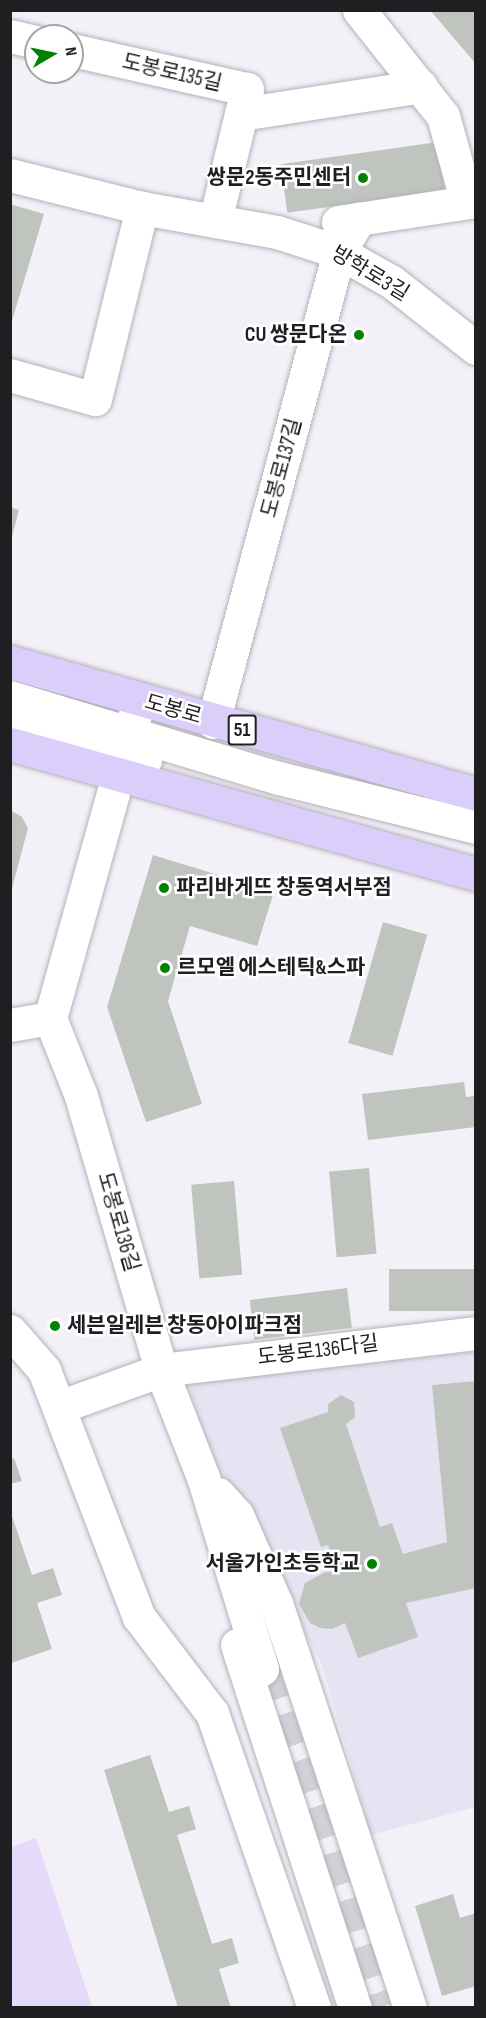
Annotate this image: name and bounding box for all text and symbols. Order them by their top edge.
north arrow [24,24,84,84]
text: N [60,46,80,57]
street label: 도봉로135길 [120,49,224,97]
place label: 쌍문2동주민센터 [207,165,351,191]
marker: 쌍문2동주민센터 [356,171,370,185]
street label: 방학로3길 [327,241,413,307]
place label: CU 쌍문다온 [245,322,347,348]
marker: CU 쌍문다온 [352,328,366,342]
street label: 도봉로137길 [257,416,307,520]
street label: 도봉로 [142,690,204,730]
road number: 51 [227,713,257,747]
place label: 파리바게뜨 창동역서부점 [176,875,392,901]
marker: 파리바게뜨 창동역서부점 [157,881,171,895]
place label: 르모엘 에스테틱&스파 [177,955,365,981]
marker: 르모엘 에스테틱&스파 [158,961,172,975]
street label: 도봉로136길 [92,1169,144,1275]
place label: 세븐일레븐 창동아이파크점 [67,1313,302,1339]
marker: 세븐일레븐 창동아이파크점 [48,1319,62,1333]
street label: 도봉로136다길 [256,1331,380,1371]
place label: 서울가인초등학교 [205,1551,360,1577]
marker: 서울가인초등학교 [365,1557,379,1571]

